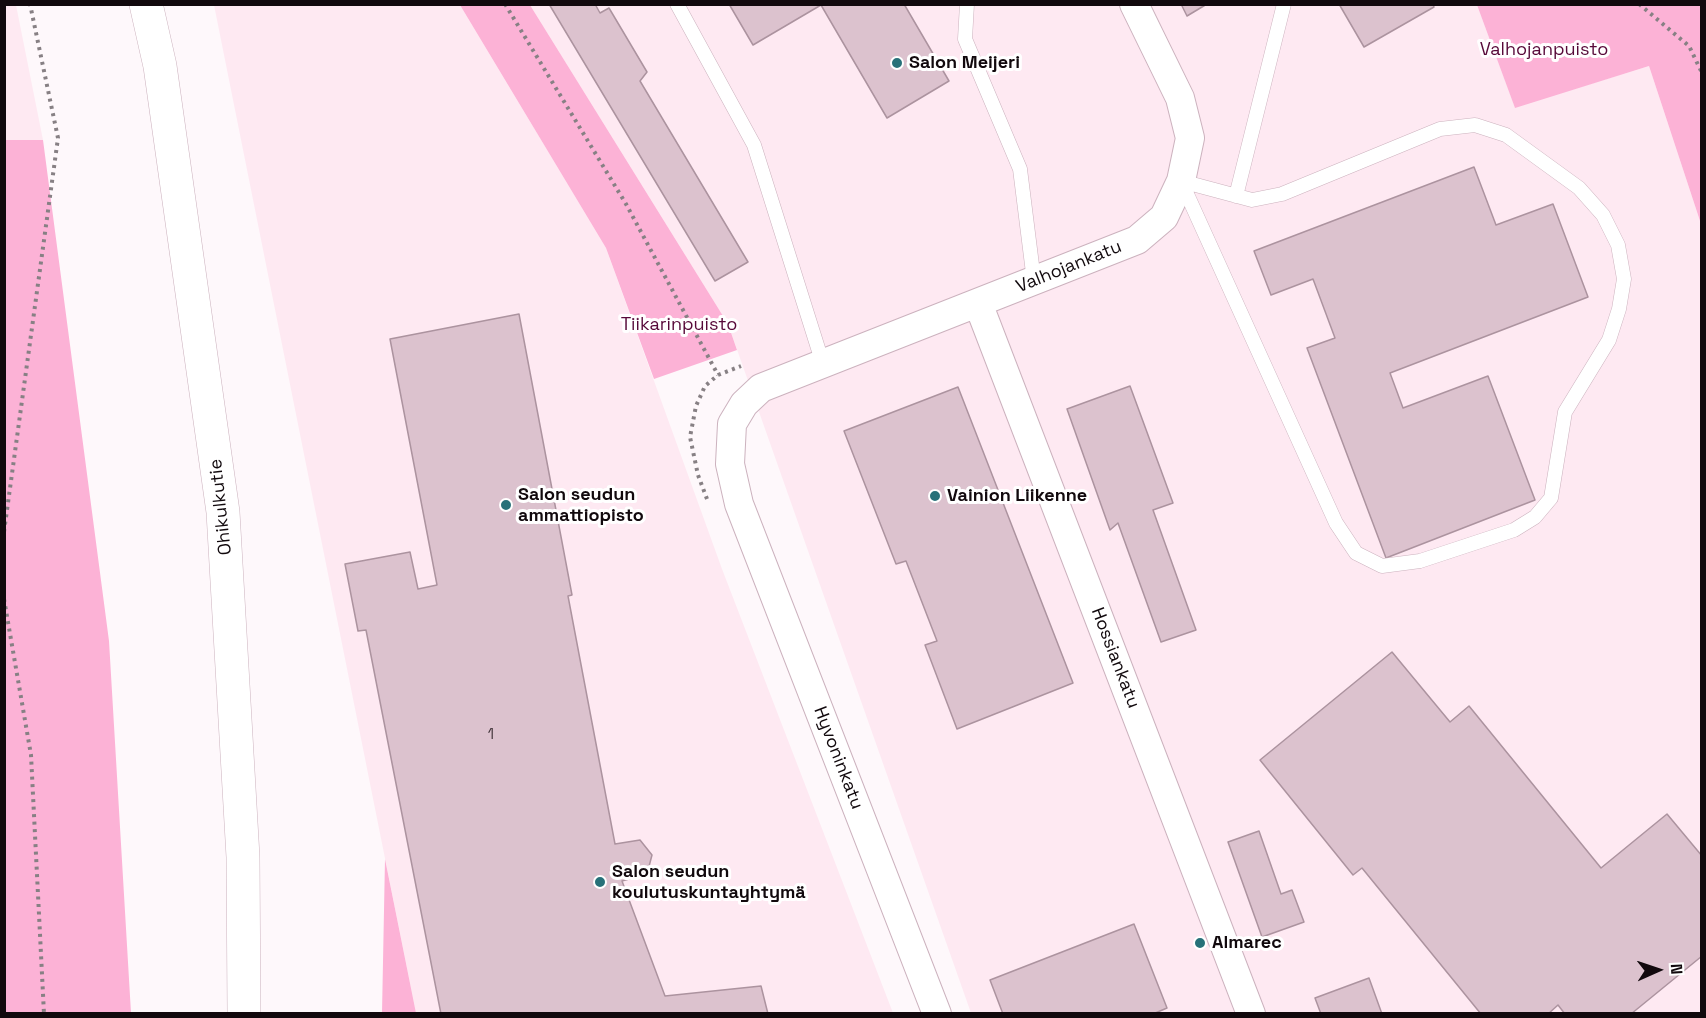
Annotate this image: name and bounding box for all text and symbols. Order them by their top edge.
park label: Valhojanpuisto [1480,39,1608,61]
place label: Salon Meijeri [909,52,1020,74]
marker: Salon Meijeri [890,56,904,70]
street label: Valhojankatu [1013,236,1125,298]
park label: Tiikarinpuisto [621,314,737,336]
street label: Ohikulkutie [205,458,237,556]
place label: Salon seudun ammattiopisto [518,484,644,526]
place label: Vainion Liikenne [947,485,1087,507]
marker: Vainion Liikenne [928,489,942,503]
marker: Salon seudun ammattiopisto [499,498,513,512]
street label: Hossiankatu [1086,605,1144,711]
street label: Hyvoninkatu [809,704,867,812]
house number: 1 [488,726,494,744]
place label: Salon seudun koulutuskuntayhtymä [612,861,806,904]
marker: Salon seudun koulutuskuntayhtymä [593,875,607,889]
place label: Almarec [1212,932,1282,954]
marker: Almarec [1193,936,1207,950]
north arrow [1628,940,1688,1000]
text: N [1666,963,1687,975]

